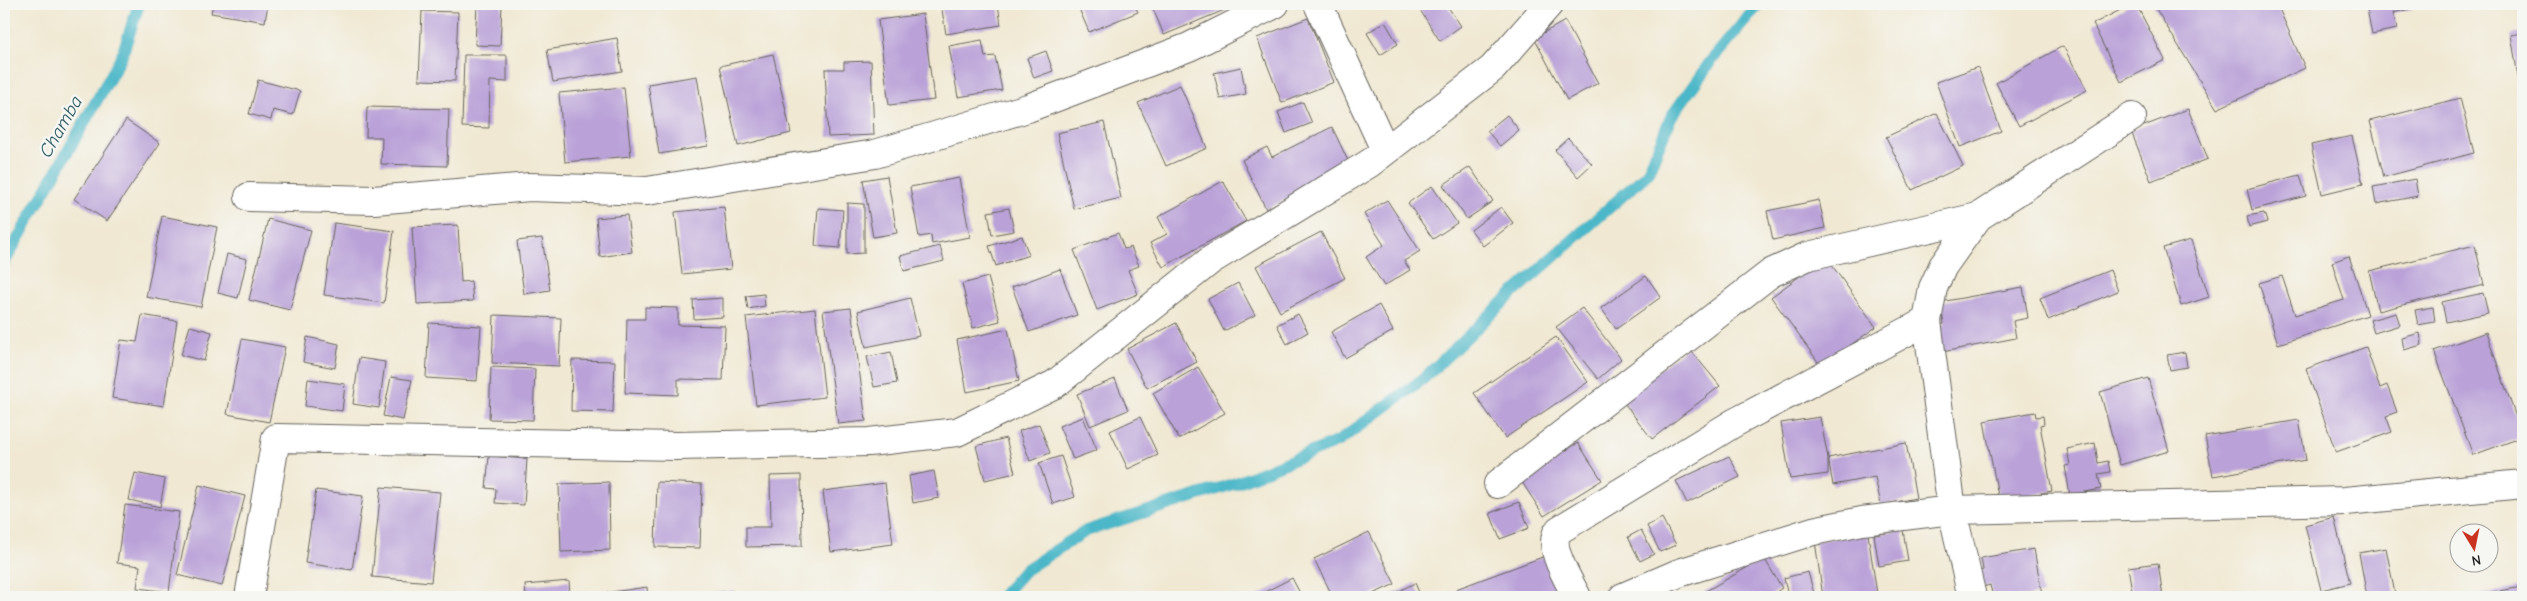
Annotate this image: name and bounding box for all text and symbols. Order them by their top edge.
water label: Chamba [34,92,87,161]
north arrow [2450,524,2500,574]
text: N [2470,551,2482,569]

